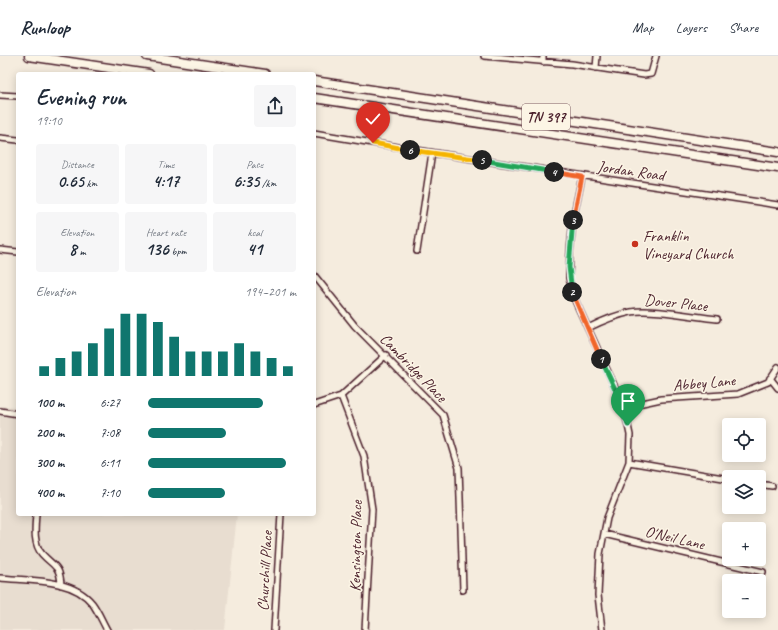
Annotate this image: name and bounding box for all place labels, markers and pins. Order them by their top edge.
pin [356,102,390,143]
pin: 6 [400,140,420,160]
pin: 5 [472,150,492,170]
pin: 4 [544,162,564,182]
pin: 3 [563,210,583,230]
place label: Franklin Vineyard Church [643,226,734,264]
marker: Franklin Vineyard Church [630,239,640,249]
pin: 2 [562,282,582,302]
pin: 1 [591,349,611,369]
pin [611,384,645,425]

